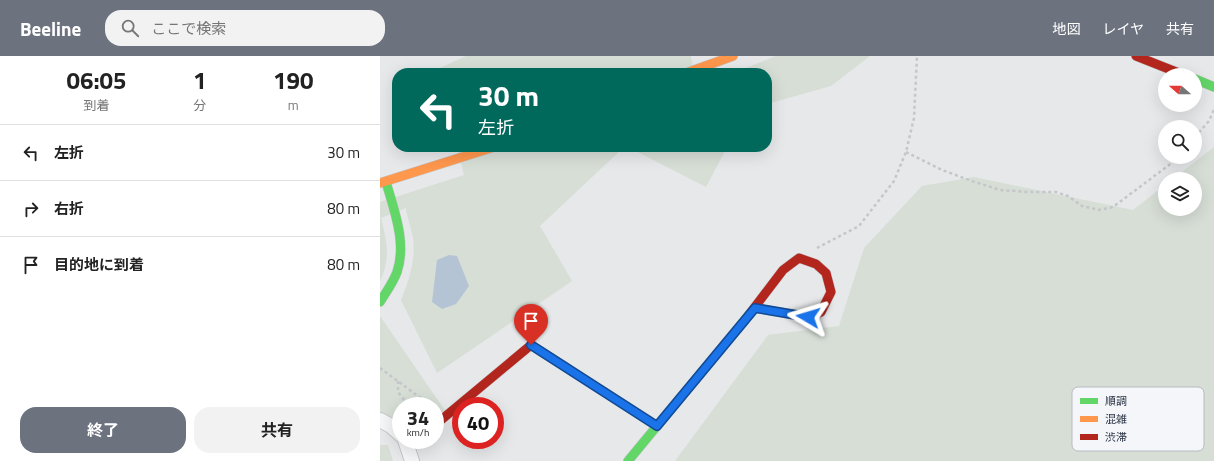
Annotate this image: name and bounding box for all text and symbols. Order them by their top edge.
search box [105,10,385,46]
text: Beeline [20,14,81,43]
icon: search [119,17,141,39]
text: ここで検索 [151,17,226,40]
text: 地図 [1052,18,1080,39]
text: レイヤ [1102,18,1144,39]
text: 共有 [1166,18,1194,39]
text: 06:05 [67,62,126,98]
text: 1 [193,62,207,98]
text: 190 [273,62,313,98]
north arrow [1158,68,1202,112]
map controls [1158,68,1202,216]
text: 30 m [478,74,539,117]
icon: left [412,84,464,136]
text: 到着 [84,95,110,115]
text: 分 [193,95,206,115]
text: m [288,95,299,115]
text: 左折 [478,114,514,141]
button: search [1158,120,1202,164]
text: 左折 [54,141,84,164]
text: 30 m [327,141,360,164]
icon: left [20,142,42,164]
button: layers [1158,172,1202,216]
text: 右折 [54,197,84,220]
text: 80 m [327,197,360,220]
icon: right [20,198,42,220]
text: 目的地に到着 [54,253,144,276]
text: 80 m [327,253,360,276]
icon: arrive [20,254,42,276]
position arrow [787,296,829,338]
pin [514,304,548,345]
icon: arrive [520,310,542,332]
legend [1072,387,1204,451]
text: 順調 [1105,393,1127,409]
speed limit sign: 40 [452,397,504,449]
text: 34 [407,402,429,433]
button: 終了 [20,407,186,453]
button: 共有 [194,407,360,453]
text: 混雑 [1105,411,1127,427]
text: km/h [407,425,429,440]
text: 渋滞 [1105,429,1127,445]

